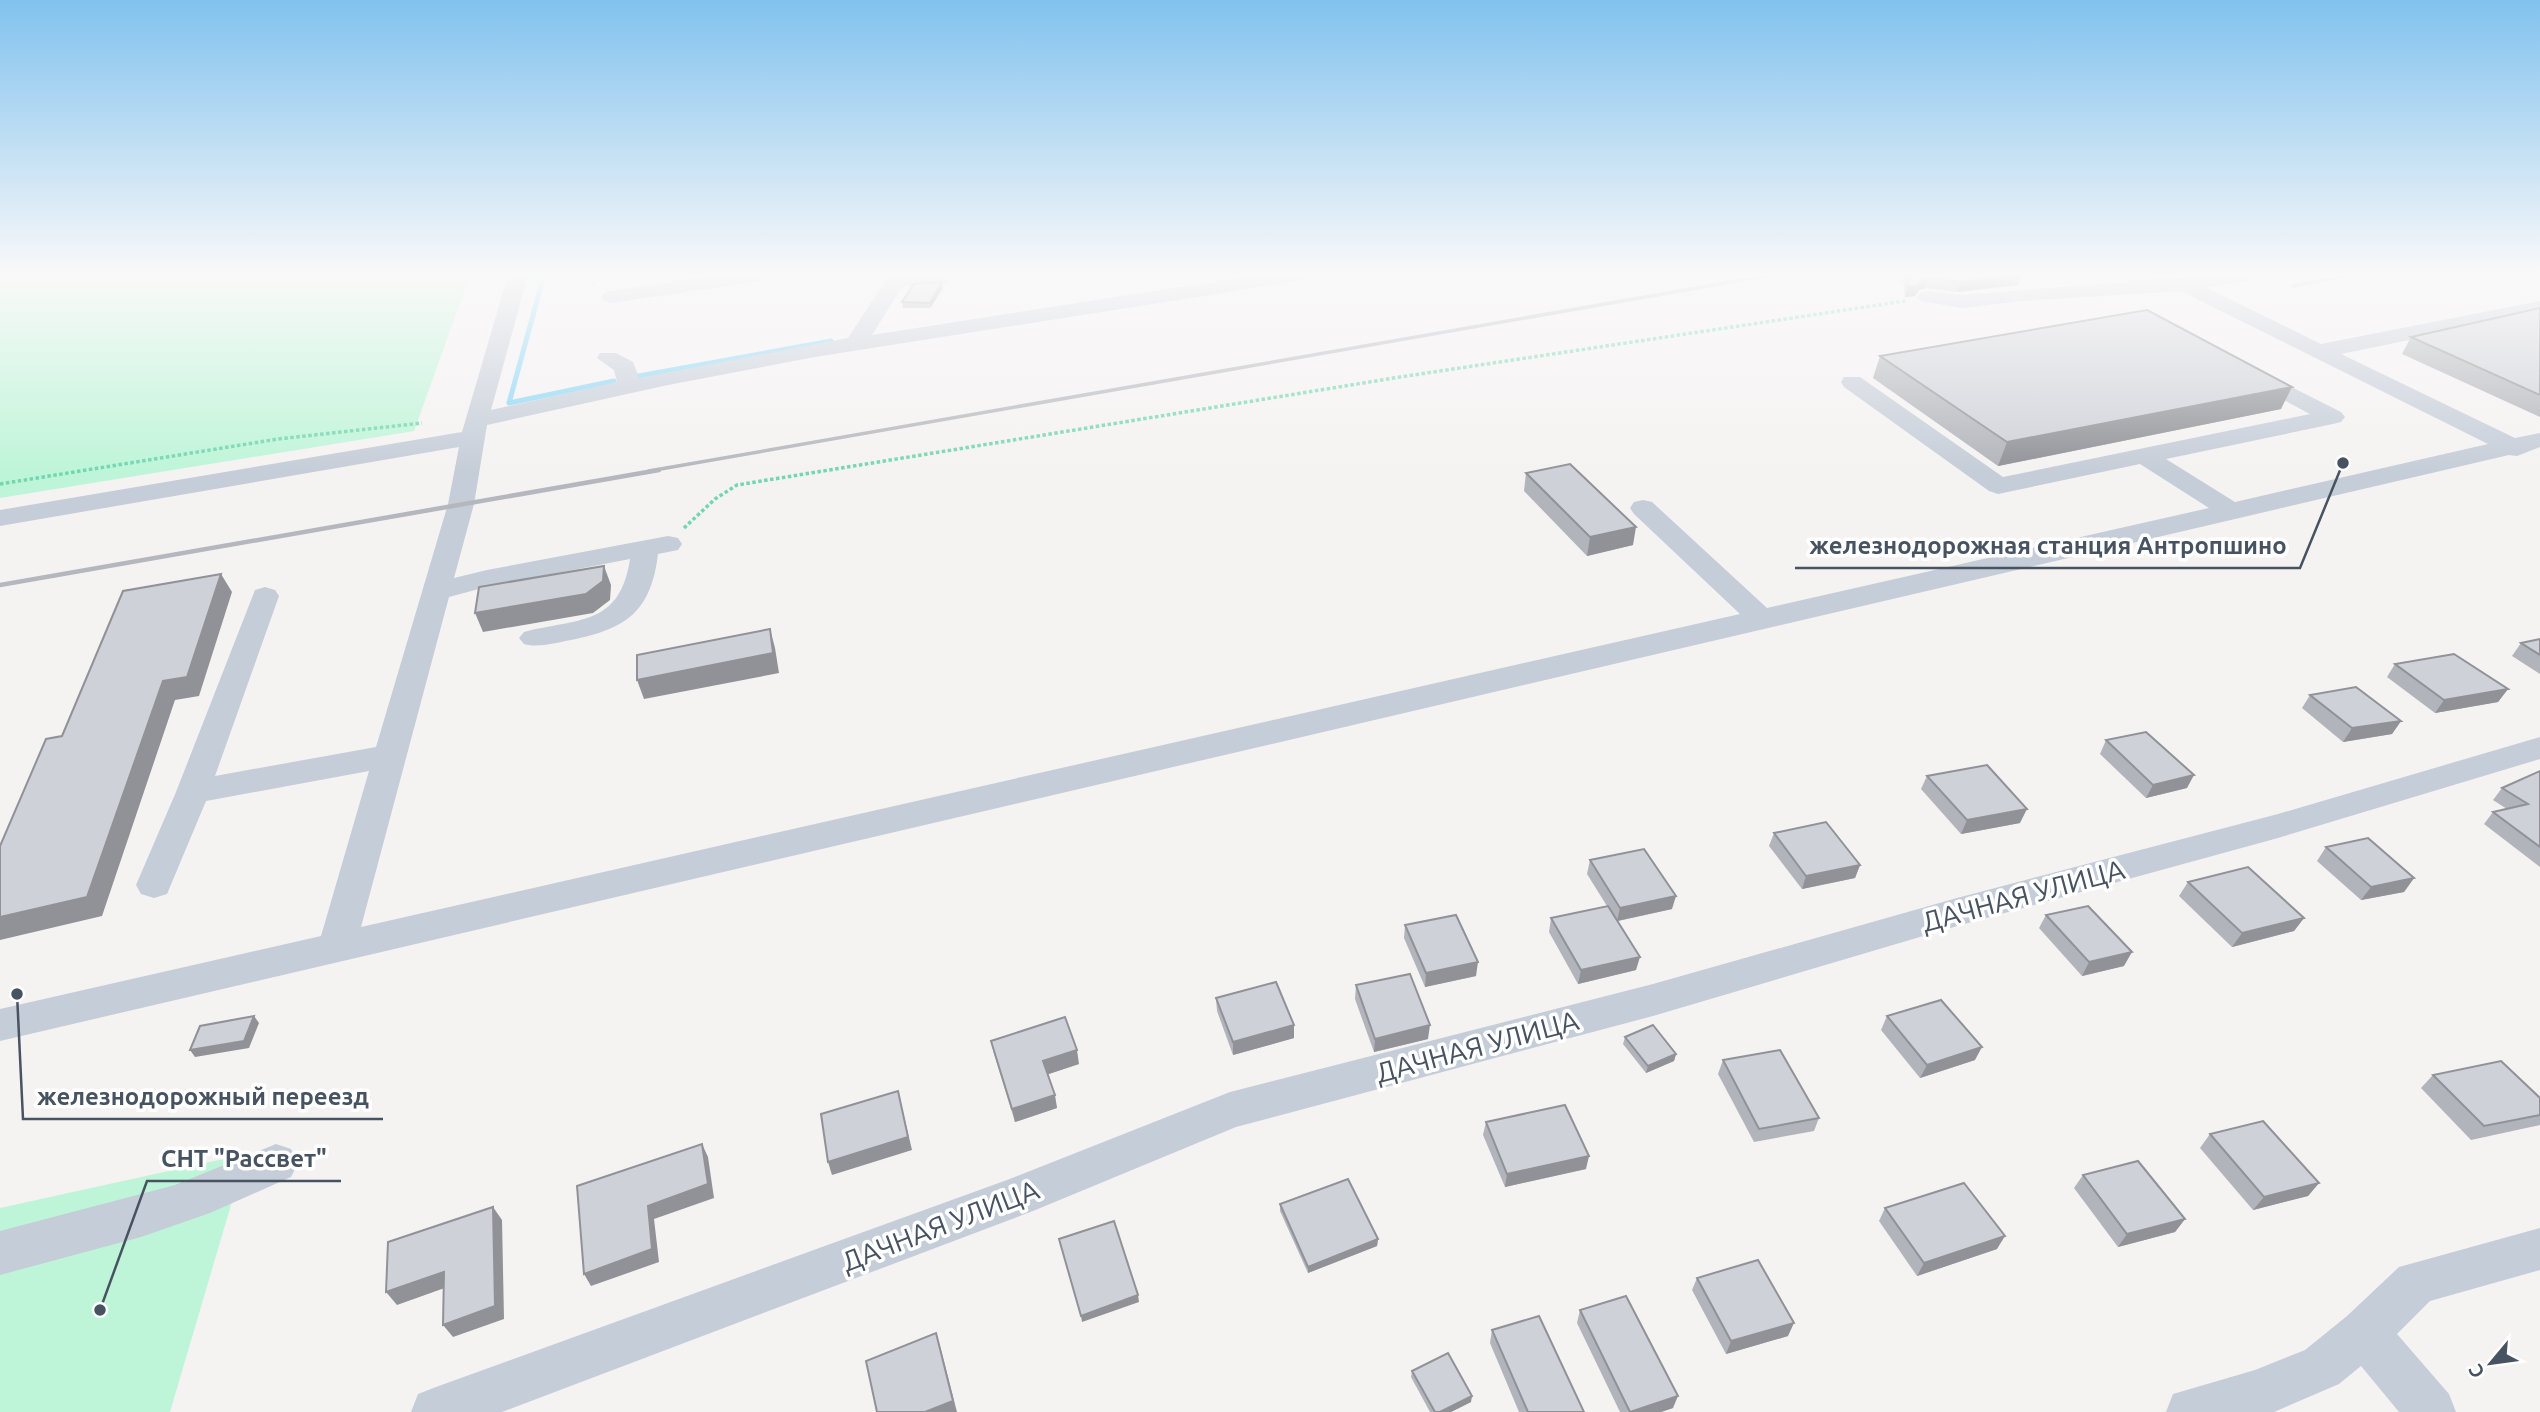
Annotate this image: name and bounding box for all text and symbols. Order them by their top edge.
callout: железнодорожная станция Антропшино [1795,523,2300,568]
text: железнодорожная станция Антропшино [1809,532,2287,559]
street label: ДАЧНАЯ УЛИЦА [1918,853,2128,937]
street label: ДАЧНАЯ УЛИЦА [1372,1004,1582,1088]
callout: железнодорожный переезд [23,1074,383,1119]
text: железнодорожный переезд [37,1083,369,1110]
callout: СНТ "Рассвет" [147,1136,341,1181]
text: СНТ "Рассвет" [161,1145,327,1172]
street label: ДАЧНАЯ УЛИЦА [837,1173,1043,1277]
north arrow [2456,1328,2526,1398]
text: С [2464,1361,2489,1382]

